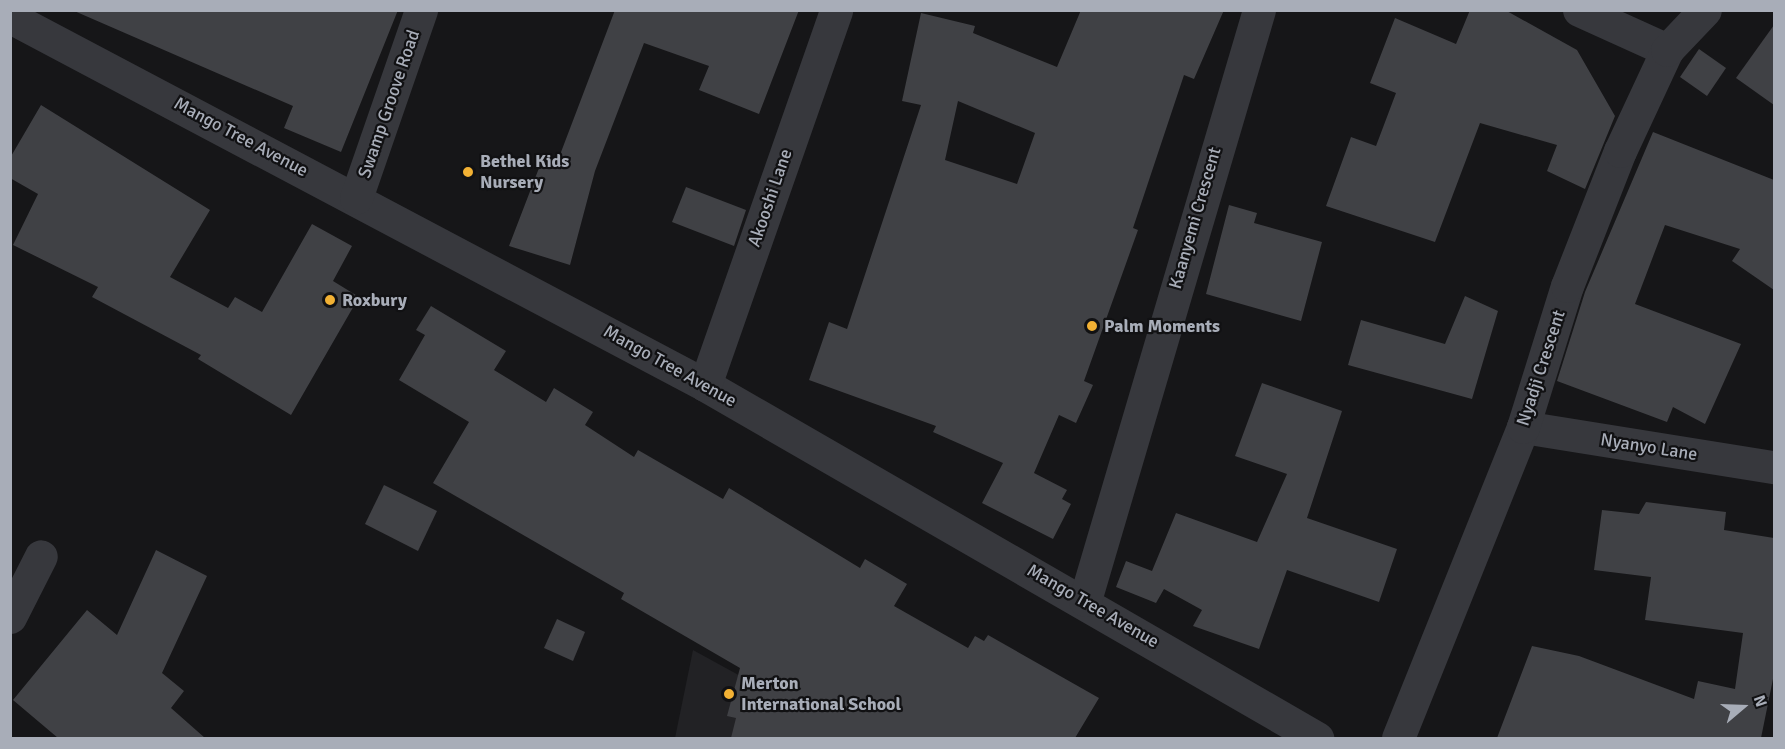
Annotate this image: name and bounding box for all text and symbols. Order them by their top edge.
street label: Swamp Groove Road [354,27,424,181]
street label: Mango Tree Avenue [170,93,312,181]
street label: Kaanyemi Crescent [1164,145,1226,291]
street label: Akooshi Lane [743,146,797,250]
place label: Bethel Kids Nursery [480,151,569,194]
marker: Bethel Kids Nursery [461,165,475,179]
place label: Roxbury [342,289,407,311]
marker: Roxbury [323,293,337,307]
street label: Nyadji Crescent [1512,307,1570,429]
place label: Palm Moments [1104,315,1220,337]
marker: Palm Moments [1085,319,1099,333]
street label: Mango Tree Avenue [600,320,740,412]
street label: Nyanyo Lane [1599,429,1699,465]
street label: Mango Tree Avenue [1023,559,1163,653]
place label: Merton International School [741,673,901,716]
north arrow [1713,677,1773,737]
marker: Merton International School [722,687,736,701]
text: N [1749,693,1771,710]

